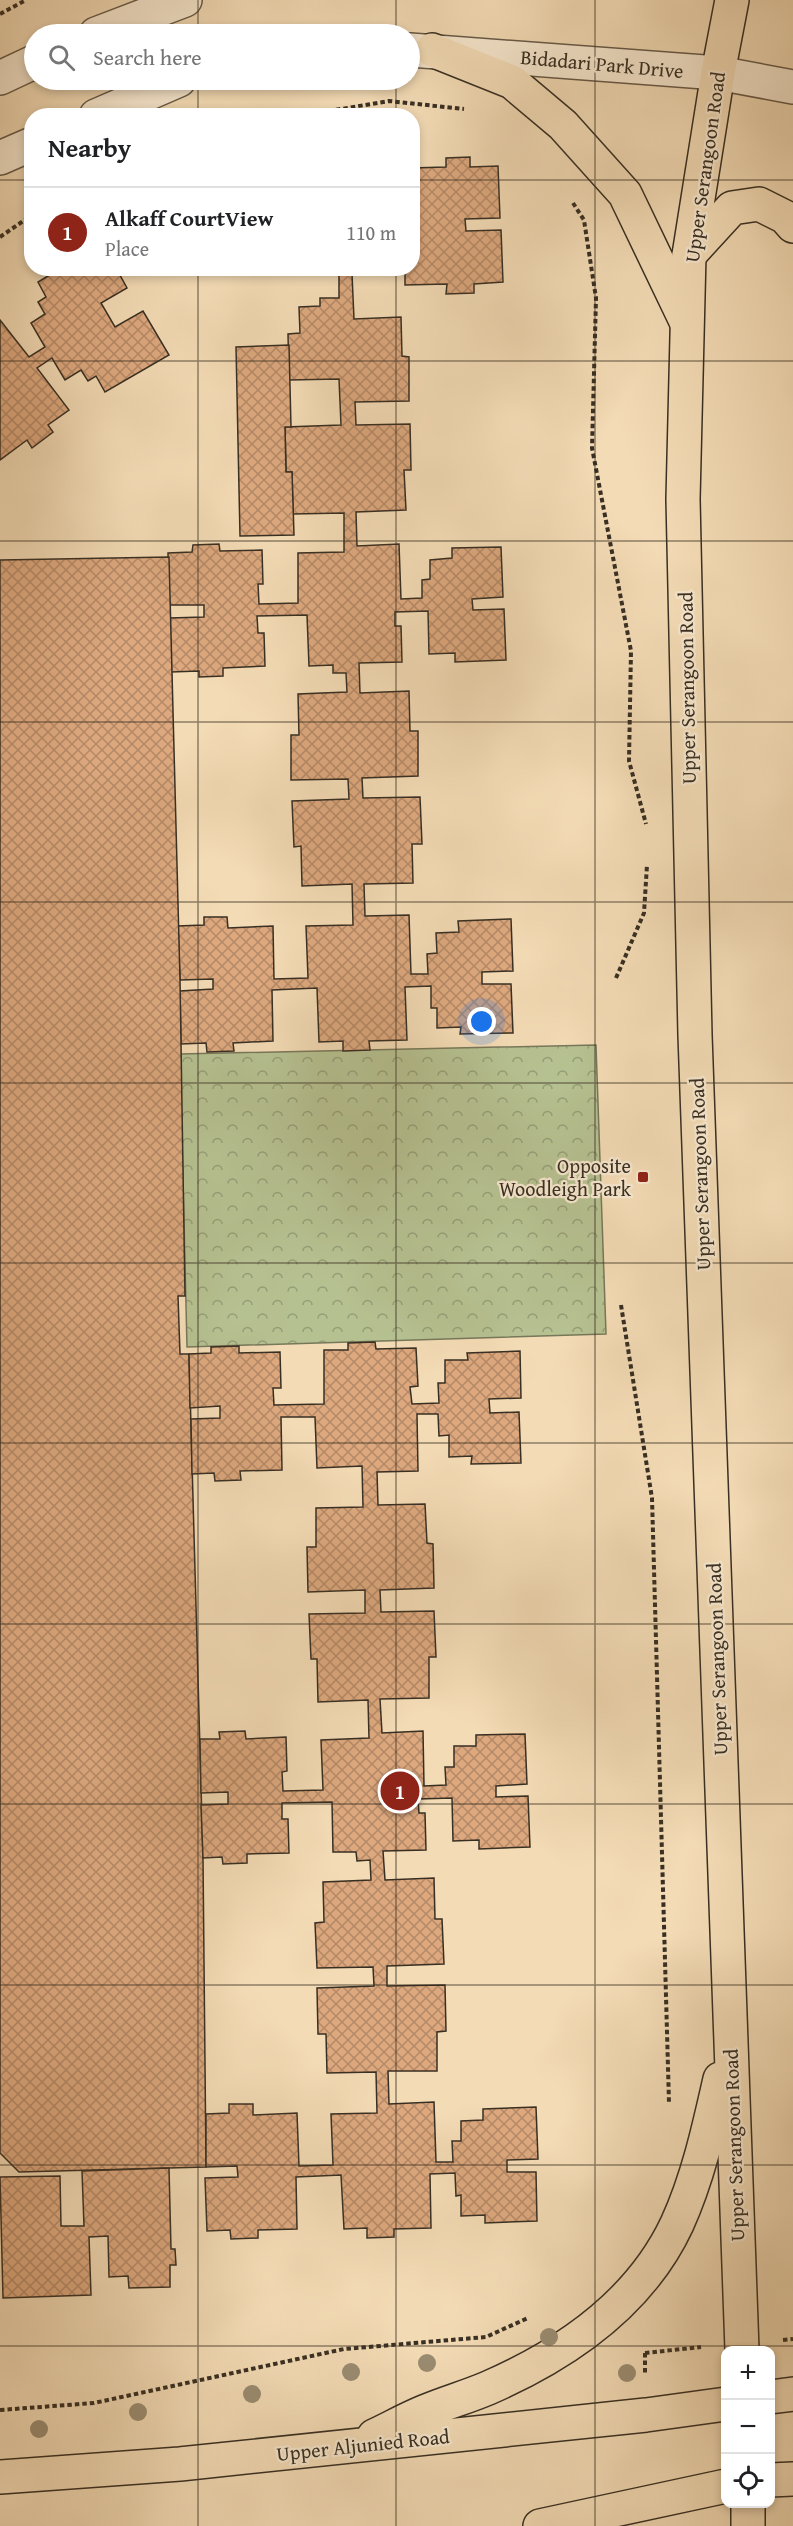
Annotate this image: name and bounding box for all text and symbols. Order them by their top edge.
search box [24,24,420,90]
icon: search [45,41,78,74]
text: Search here [93,41,202,73]
street label: Bidadari Park Drive [519,42,685,85]
street label: Upper Serangoon Road [677,69,732,264]
text: Nearby [48,128,131,167]
text: Alkaff CourtView [105,202,273,234]
text: 1 [62,218,73,247]
text: 110 m [346,218,396,247]
text: Place [105,234,149,263]
street label: Upper Serangoon Road [670,591,703,785]
your location [467,1007,496,1036]
street label: Upper Serangoon Road [682,1077,717,1271]
place label: Opposite Woodleigh Park [499,1151,632,1203]
marker: Opposite Woodleigh Park [636,1170,650,1184]
street label: Upper Serangoon Road [699,1562,734,1756]
pin: 1 [380,1768,420,1814]
street label: Upper Serangoon Road [716,2048,751,2242]
map controls [721,2346,775,2508]
button: + [721,2346,775,2400]
button: − [721,2400,775,2454]
street label: Upper Aljunied Road [275,2421,451,2468]
button: locate [721,2454,775,2508]

